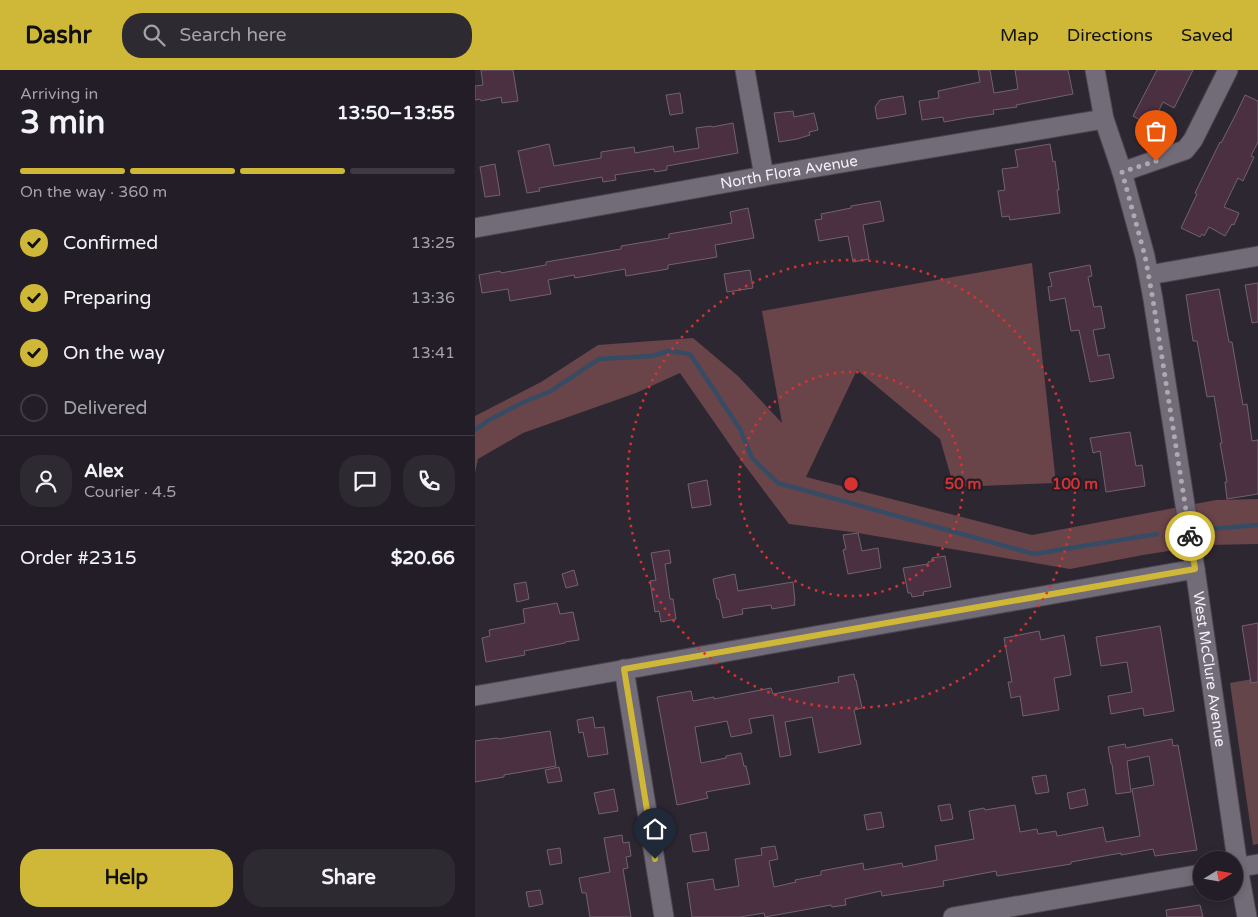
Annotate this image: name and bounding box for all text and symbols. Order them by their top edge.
search box [122,13,472,58]
text: Dashr [25,21,92,50]
icon: search [140,21,168,49]
text: Search here [180,24,286,46]
text: Map [1000,24,1039,46]
text: Directions [1067,24,1153,46]
text: Saved [1181,24,1233,46]
text: Arriving in [20,84,98,104]
text: 13:50–13:55 [337,102,455,124]
text: 3 min [20,104,105,142]
pin [1135,110,1177,161]
icon: bag [1142,117,1170,145]
street label: North Flora Avenue [719,151,859,193]
text: On the way · 360 m [20,182,167,202]
icon: check [20,229,48,257]
text: Confirmed [63,232,158,254]
text: 13:25 [411,233,455,253]
icon: check [20,284,48,312]
text: Preparing [63,287,152,309]
text: 13:36 [411,288,455,308]
icon: check [20,339,48,367]
text: On the way [63,342,165,364]
text: 13:41 [411,343,455,363]
text: Delivered [63,397,148,419]
button: person [20,455,72,507]
button: chat [339,455,391,507]
button: phone [403,455,455,507]
text: Alex [84,460,124,482]
centre of rings [842,475,860,493]
text: 50 m [945,475,981,493]
text: 100 m [1052,475,1098,493]
text: Courier · 4.5 [84,482,176,502]
courier [1165,511,1215,561]
icon: bike [1176,522,1204,550]
text: Order #2315 [20,547,137,569]
text: $20.66 [391,547,455,569]
street label: West McClure Avenue [1189,590,1230,748]
pin [634,808,676,859]
icon: home [641,815,669,843]
button: Help [20,849,233,907]
button: Share [243,849,455,907]
north arrow [1193,851,1243,901]
map controls [1193,851,1243,901]

